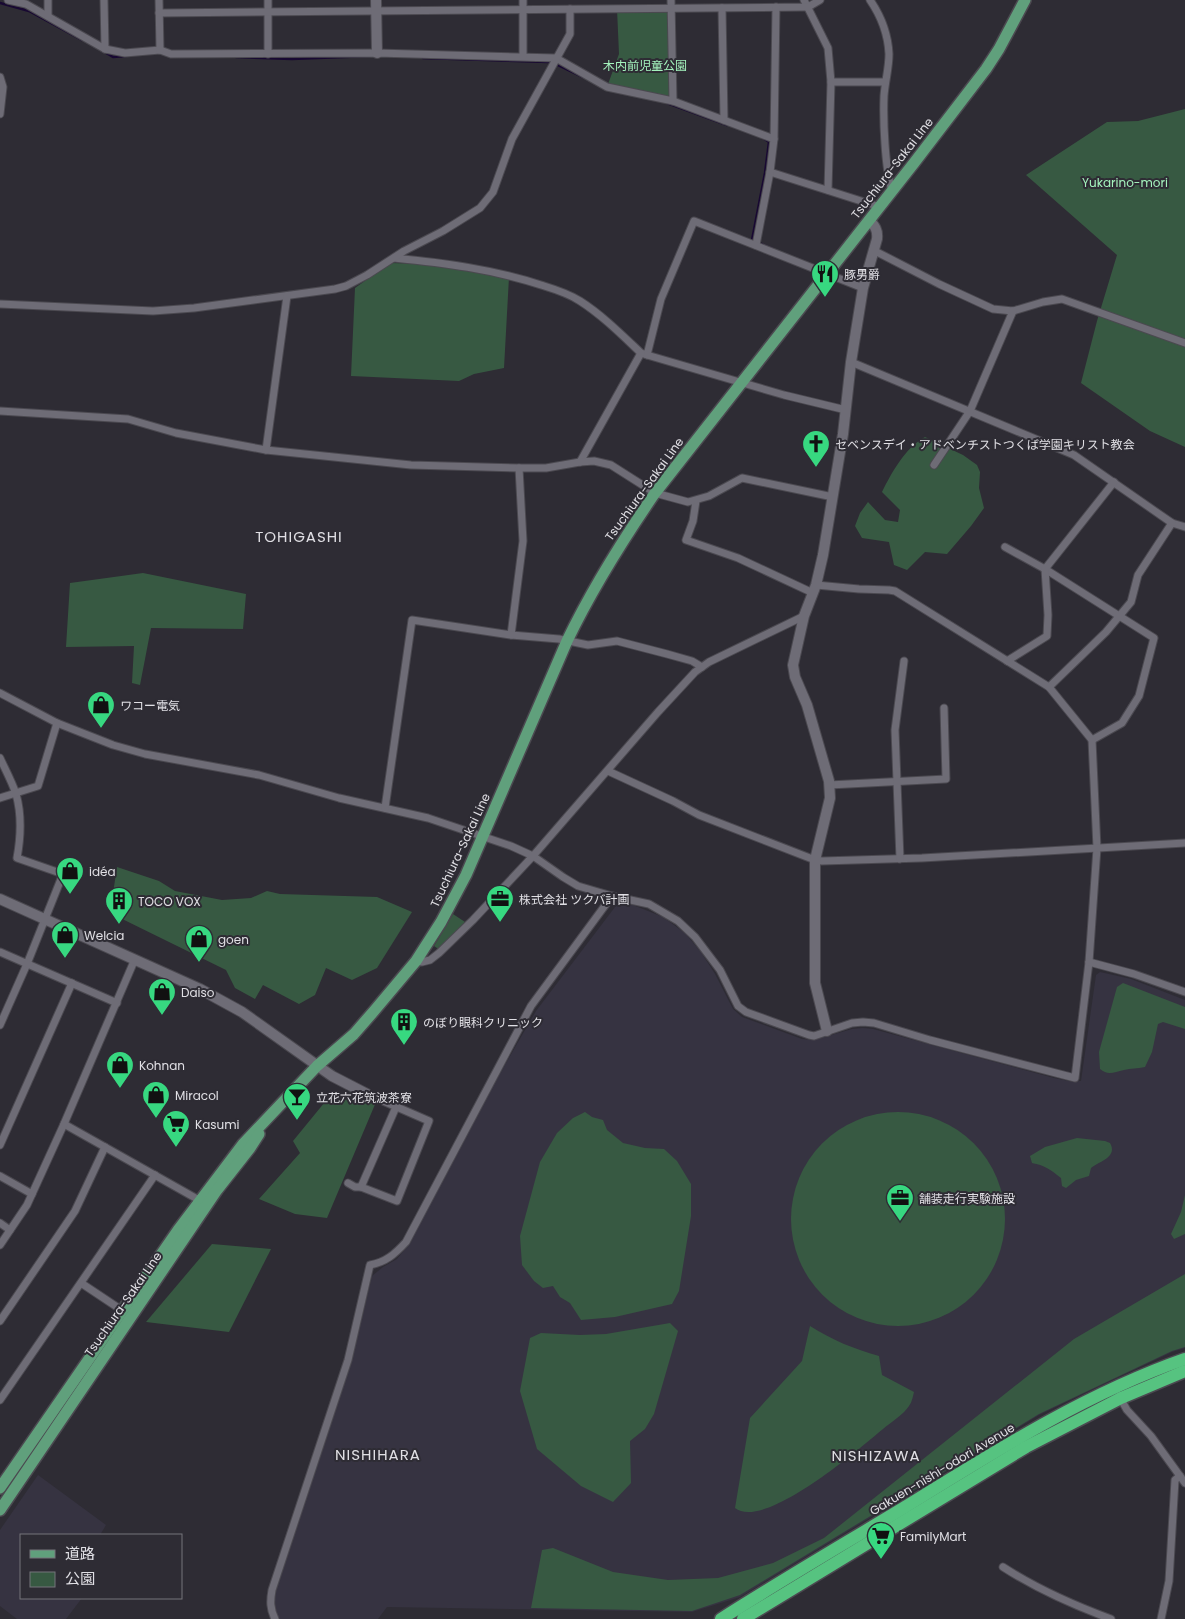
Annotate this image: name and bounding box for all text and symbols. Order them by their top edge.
park label: 木内前児童公園 [603,57,687,74]
street label: Tsuchiura-Sakai Line [847,114,937,222]
park label: Yukarino-mori [1082,174,1168,191]
restaurant icon: 豚男爵 [810,259,840,298]
place label: 豚男爵 [844,266,880,283]
church icon: セベンスデイ・アドベンチストつくば学園キリスト教会 [801,429,831,468]
street label: Tsuchiura-Sakai Line [601,434,687,544]
place label: セベンスデイ・アドベンチストつくば学園キリスト教会 [835,436,1135,453]
district label: TOHIGASHI [255,526,343,547]
shop icon: ワコー電気 [86,690,116,729]
place label: ワコー電気 [120,697,180,714]
street label: Tsuchiura-Sakai Line [426,790,494,910]
shop icon: idéa [55,856,85,895]
place label: idéa [89,863,116,880]
office icon: 株式会社 ツクバ計画 [485,884,515,923]
building icon: TOCO VOX [104,886,134,925]
place label: 株式会社 ツクバ計画 [519,891,630,908]
place label: TOCO VOX [138,893,201,910]
shop icon: Welcia [50,920,80,959]
shop icon: goen [184,924,214,963]
place label: Welcia [84,927,124,944]
place label: goen [218,931,249,948]
shop icon: Daiso [147,977,177,1016]
place label: Daiso [181,984,215,1001]
building icon: のぼり眼科クリニック [389,1007,419,1046]
place label: のぼり眼科クリニック [423,1014,543,1031]
shop icon: Kohnan [105,1050,135,1089]
place label: Kohnan [139,1057,185,1074]
shop icon: Miracol [141,1080,171,1119]
bar icon: 立花六花筑波茶寮 [282,1082,312,1121]
place label: Miracol [175,1087,219,1104]
place label: 立花六花筑波茶寮 [316,1089,412,1106]
supermarket icon: Kasumi [161,1109,191,1148]
place label: Kasumi [195,1116,240,1133]
office icon: 舗装走行実験施設 [885,1183,915,1222]
place label: 舗装走行実験施設 [919,1190,1015,1207]
street label: Tsuchiura-Sakai Line [80,1248,166,1360]
street label: Gakuen-nishi-odori Avenue [866,1419,1018,1519]
district label: NISHIHARA [335,1444,421,1465]
district label: NISHIZAWA [831,1445,921,1466]
supermarket icon: FamilyMart [866,1521,896,1560]
place label: FamilyMart [900,1528,966,1545]
legend [20,1534,182,1599]
text: 道路 [65,1543,95,1564]
text: 公園 [65,1568,95,1589]

